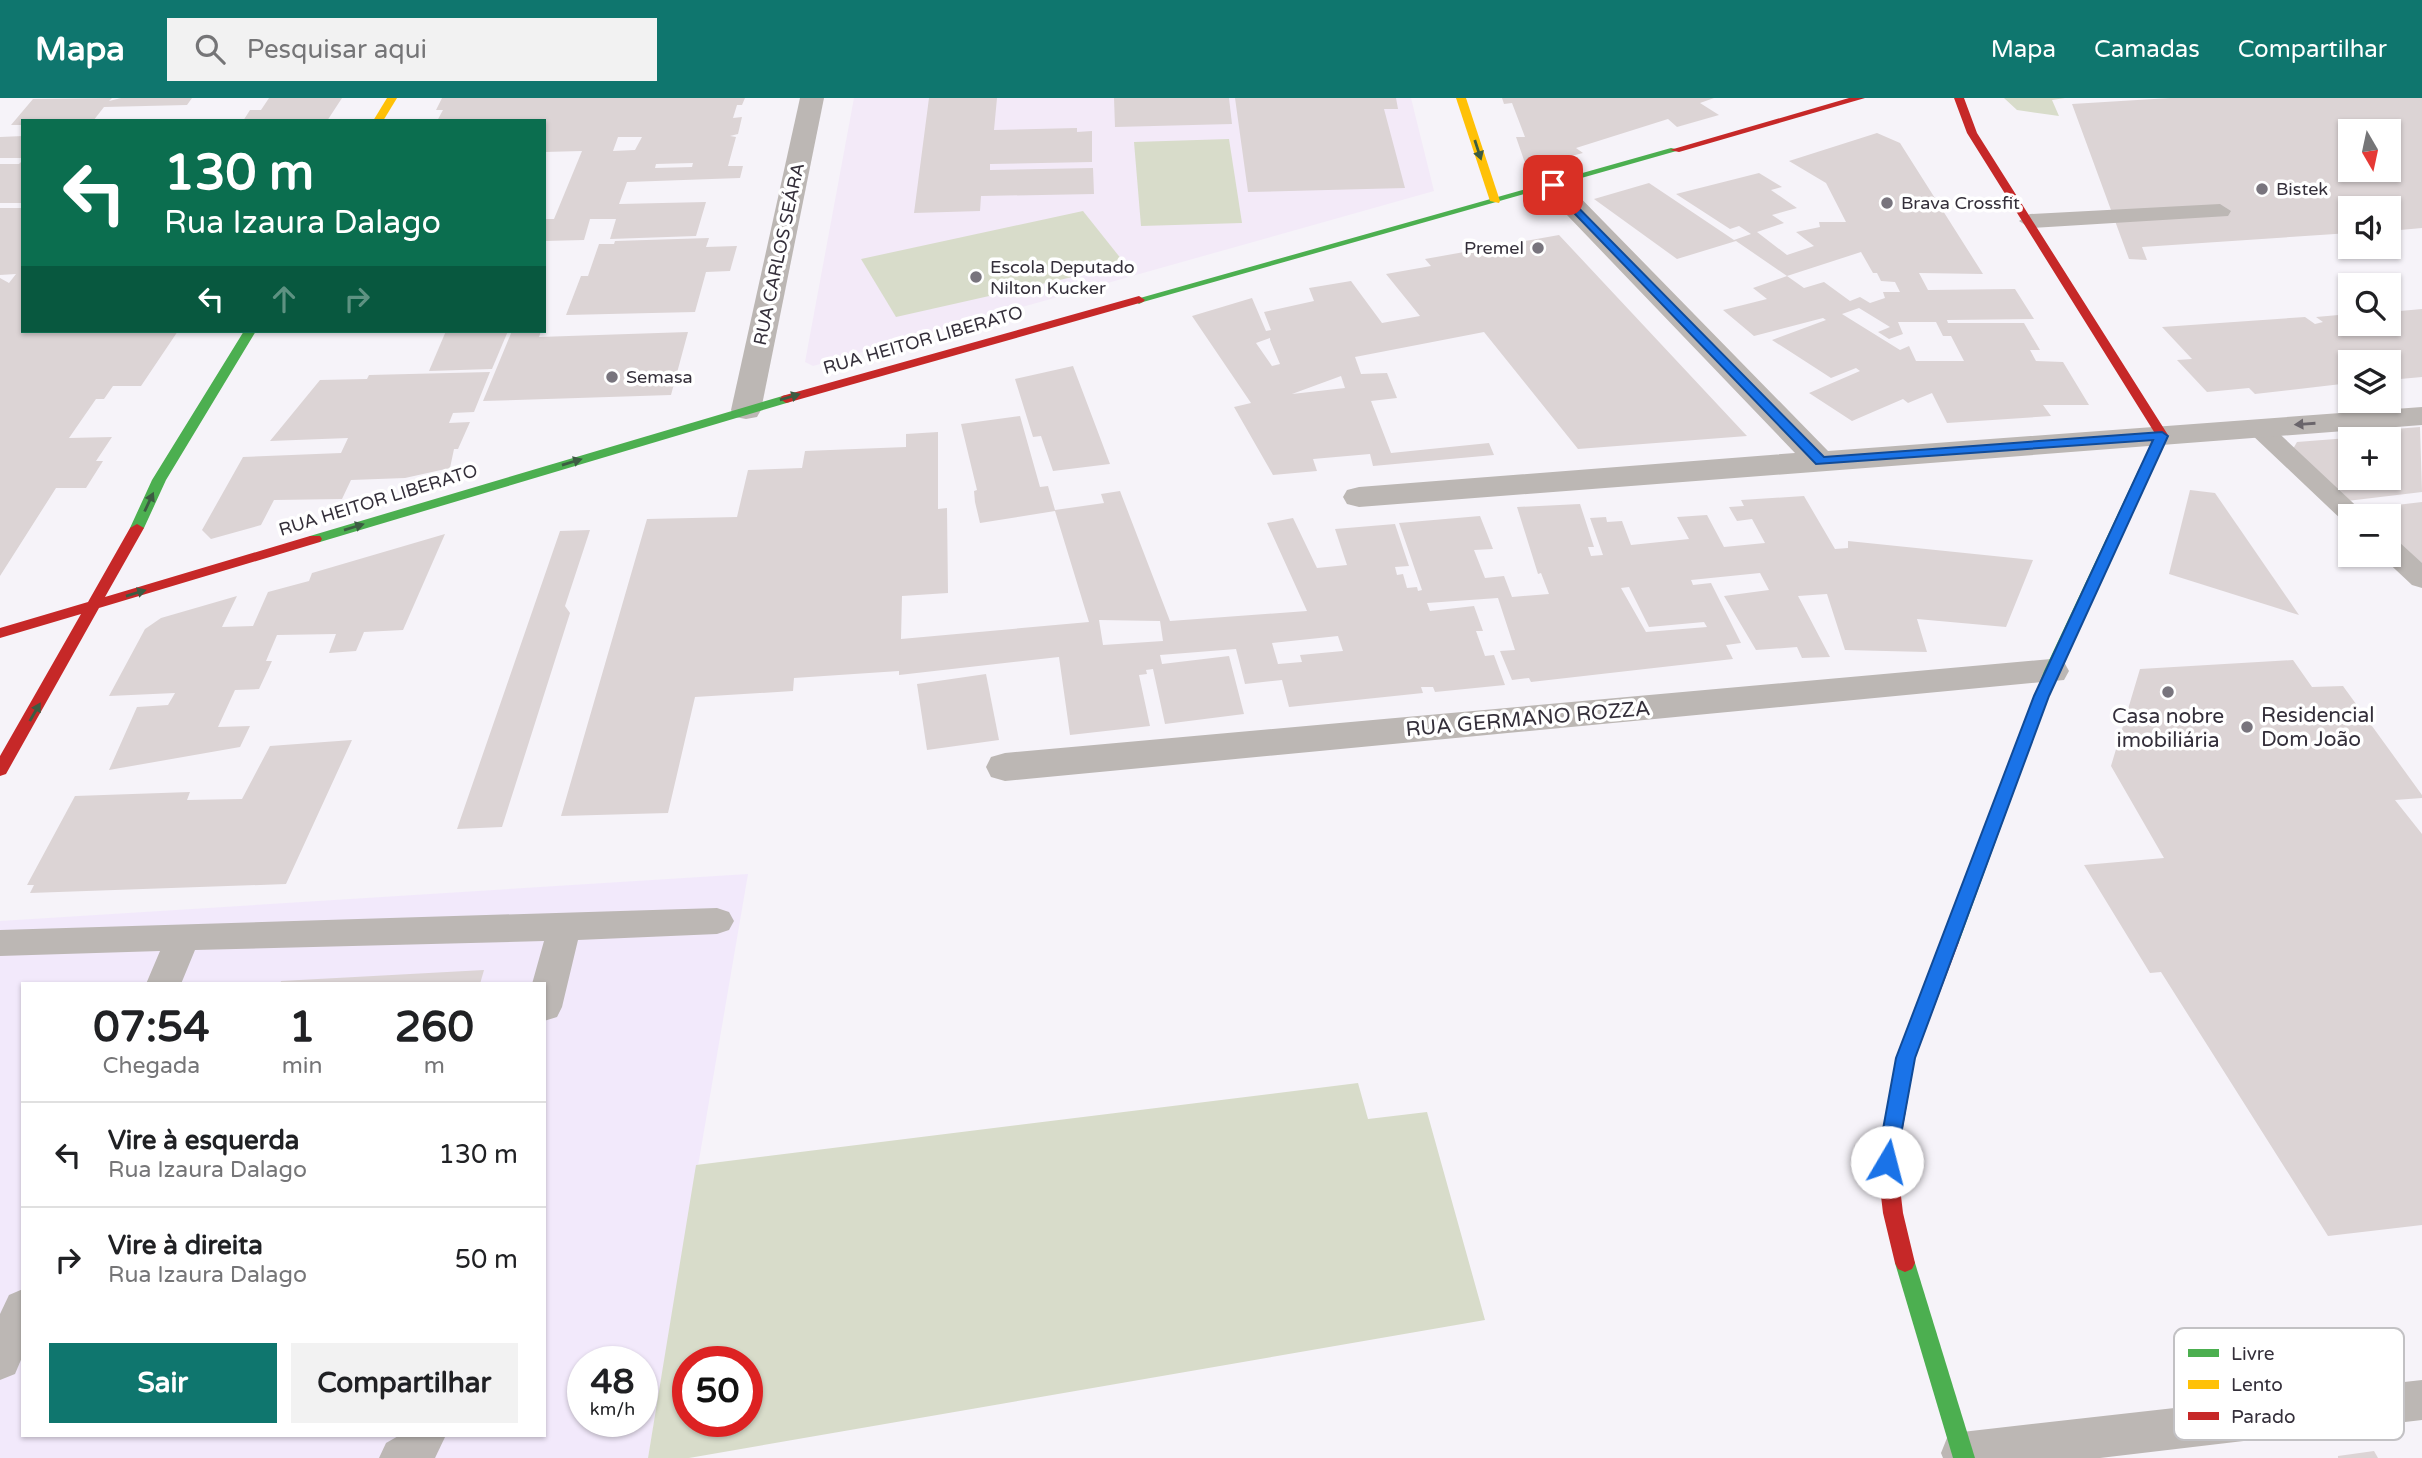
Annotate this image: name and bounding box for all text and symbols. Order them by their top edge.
search box [167,18,657,81]
text: Mapa [35,30,125,69]
icon: search [191,30,229,68]
text: Pesquisar aqui [247,34,427,65]
text: Mapa [1991,35,2056,64]
text: Camadas [2094,35,2200,64]
text: Compartilhar [2238,35,2387,64]
north arrow [2338,119,2401,182]
map controls [2338,119,2401,567]
one-way arrow [1473,139,1484,160]
text: 130 m [164,144,314,203]
icon: left [49,147,140,238]
pin [1523,155,1583,215]
street label: RUA CARLOS SEÁRA [749,161,809,347]
icon: arrive [1534,166,1572,204]
place label: Bistek [2276,178,2328,200]
marker: Bistek [2254,181,2270,197]
place label: Brava Crossfit [1901,192,2020,214]
marker: Brava Crossfit [1879,195,1895,211]
button: sound [2338,196,2401,259]
text: Rua Izaura Dalago [164,204,441,242]
place label: Premel [1464,237,1524,259]
marker: Premel [1530,240,1546,256]
place label: Escola Deputado Nilton Kucker [990,256,1135,299]
marker: Escola Deputado Nilton Kucker [968,269,984,285]
button: search [2338,273,2401,336]
icon: left [192,280,230,318]
icon: ahead [265,280,303,318]
icon: right [338,280,376,318]
street label: RUA HEITOR LIBERATO [821,301,1025,379]
button: layers [2338,350,2401,413]
place label: Semasa [626,366,693,388]
marker: Semasa [604,369,620,385]
one-way arrow [780,392,801,402]
one-way arrow [2294,419,2316,430]
button: + [2338,427,2401,490]
one-way arrow [561,456,582,466]
street label: RUA HEITOR LIBERATO [276,459,480,541]
one-way arrow [143,492,154,512]
button: − [2338,504,2401,567]
one-way arrow [343,522,364,532]
one-way arrow [126,588,147,598]
marker: Casa nobre imobiliária [2160,684,2176,700]
street label: RUA GERMANO ROZZA [1405,696,1651,742]
one-way arrow [28,702,41,721]
place label: Residencial Dom João [2261,703,2375,752]
place label: Casa nobre imobiliária [2112,704,2224,753]
marker: Residencial Dom João [2239,719,2255,735]
text: 07:54 [93,1002,210,1053]
text: 1 [289,1002,315,1053]
text: 260 [395,1002,474,1053]
text: Chegada [102,1052,200,1080]
text: min [282,1052,323,1080]
text: m [424,1052,445,1080]
text: Vire à esquerda [108,1125,299,1156]
position arrow [1850,1125,1924,1199]
icon: left [49,1136,87,1174]
text: 130 m [438,1139,518,1170]
text: Rua Izaura Dalago [108,1156,307,1184]
text: Vire à direita [108,1230,263,1261]
icon: right [49,1241,87,1279]
text: 50 m [455,1244,518,1275]
text: Rua Izaura Dalago [108,1261,307,1289]
legend [2174,1328,2404,1440]
button: Sair [49,1343,277,1423]
button: Compartilhar [291,1343,518,1423]
text: Livre [2231,1343,2275,1365]
speed limit sign: 50 [672,1346,763,1437]
text: 48 [591,1361,634,1403]
text: Lento [2231,1374,2283,1396]
text: km/h [590,1398,635,1420]
text: Parado [2231,1406,2295,1428]

